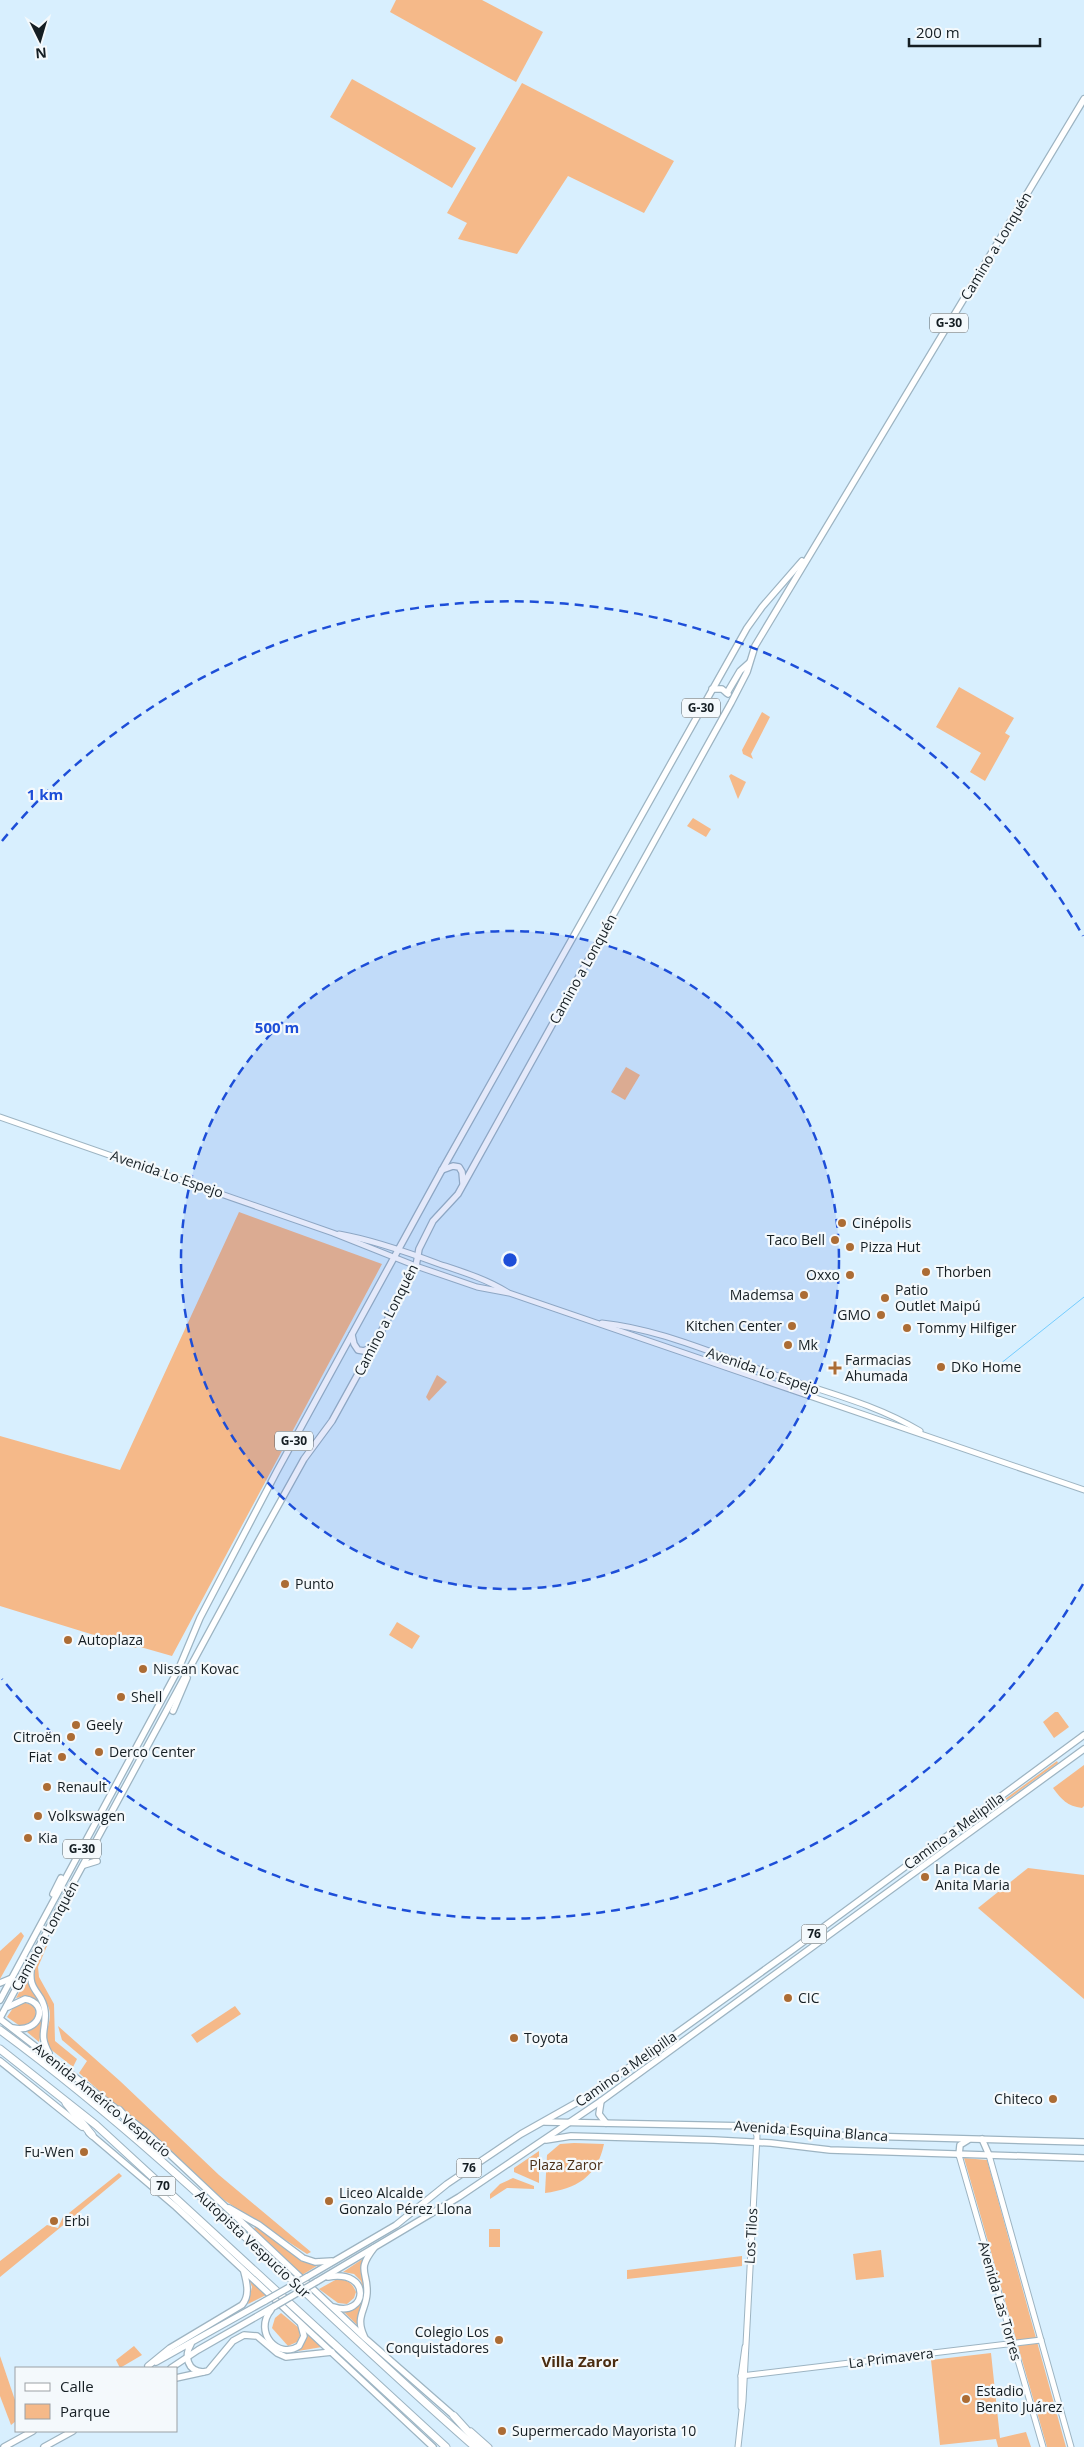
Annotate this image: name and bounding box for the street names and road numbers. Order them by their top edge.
street label: Camino a Lonquén [956,188,1035,303]
road number: G-30 [930,314,968,332]
road number: G-30 [682,698,720,718]
street label: Camino a Lonquén [544,910,621,1027]
street label: Avenida Lo Espejo [108,1145,226,1202]
street label: Camino a Lonquén [349,1261,422,1379]
street label: Avenida Lo Espejo [704,1342,822,1399]
road number: G-30 [275,1432,313,1450]
street label: Camino a Melipilla [900,1788,1008,1873]
road number: G-30 [63,1840,101,1858]
street label: Camino a Lonquén [6,1877,83,1994]
road number: 76 [802,1925,826,1944]
street label: Camino a Melipilla [571,2027,680,2111]
street label: Avenida Américo Vespucio [29,2038,175,2161]
street label: Avenida Esquina Blanca [733,2116,889,2145]
road number: 76 [456,2158,482,2178]
road number: 70 [150,2176,176,2196]
street label: Autopista Vespucio Sur [192,2185,315,2302]
street label: Los Tilos [740,2207,761,2264]
street label: Avenida Las Torres [974,2239,1027,2363]
street label: La Primavera [847,2343,935,2372]

